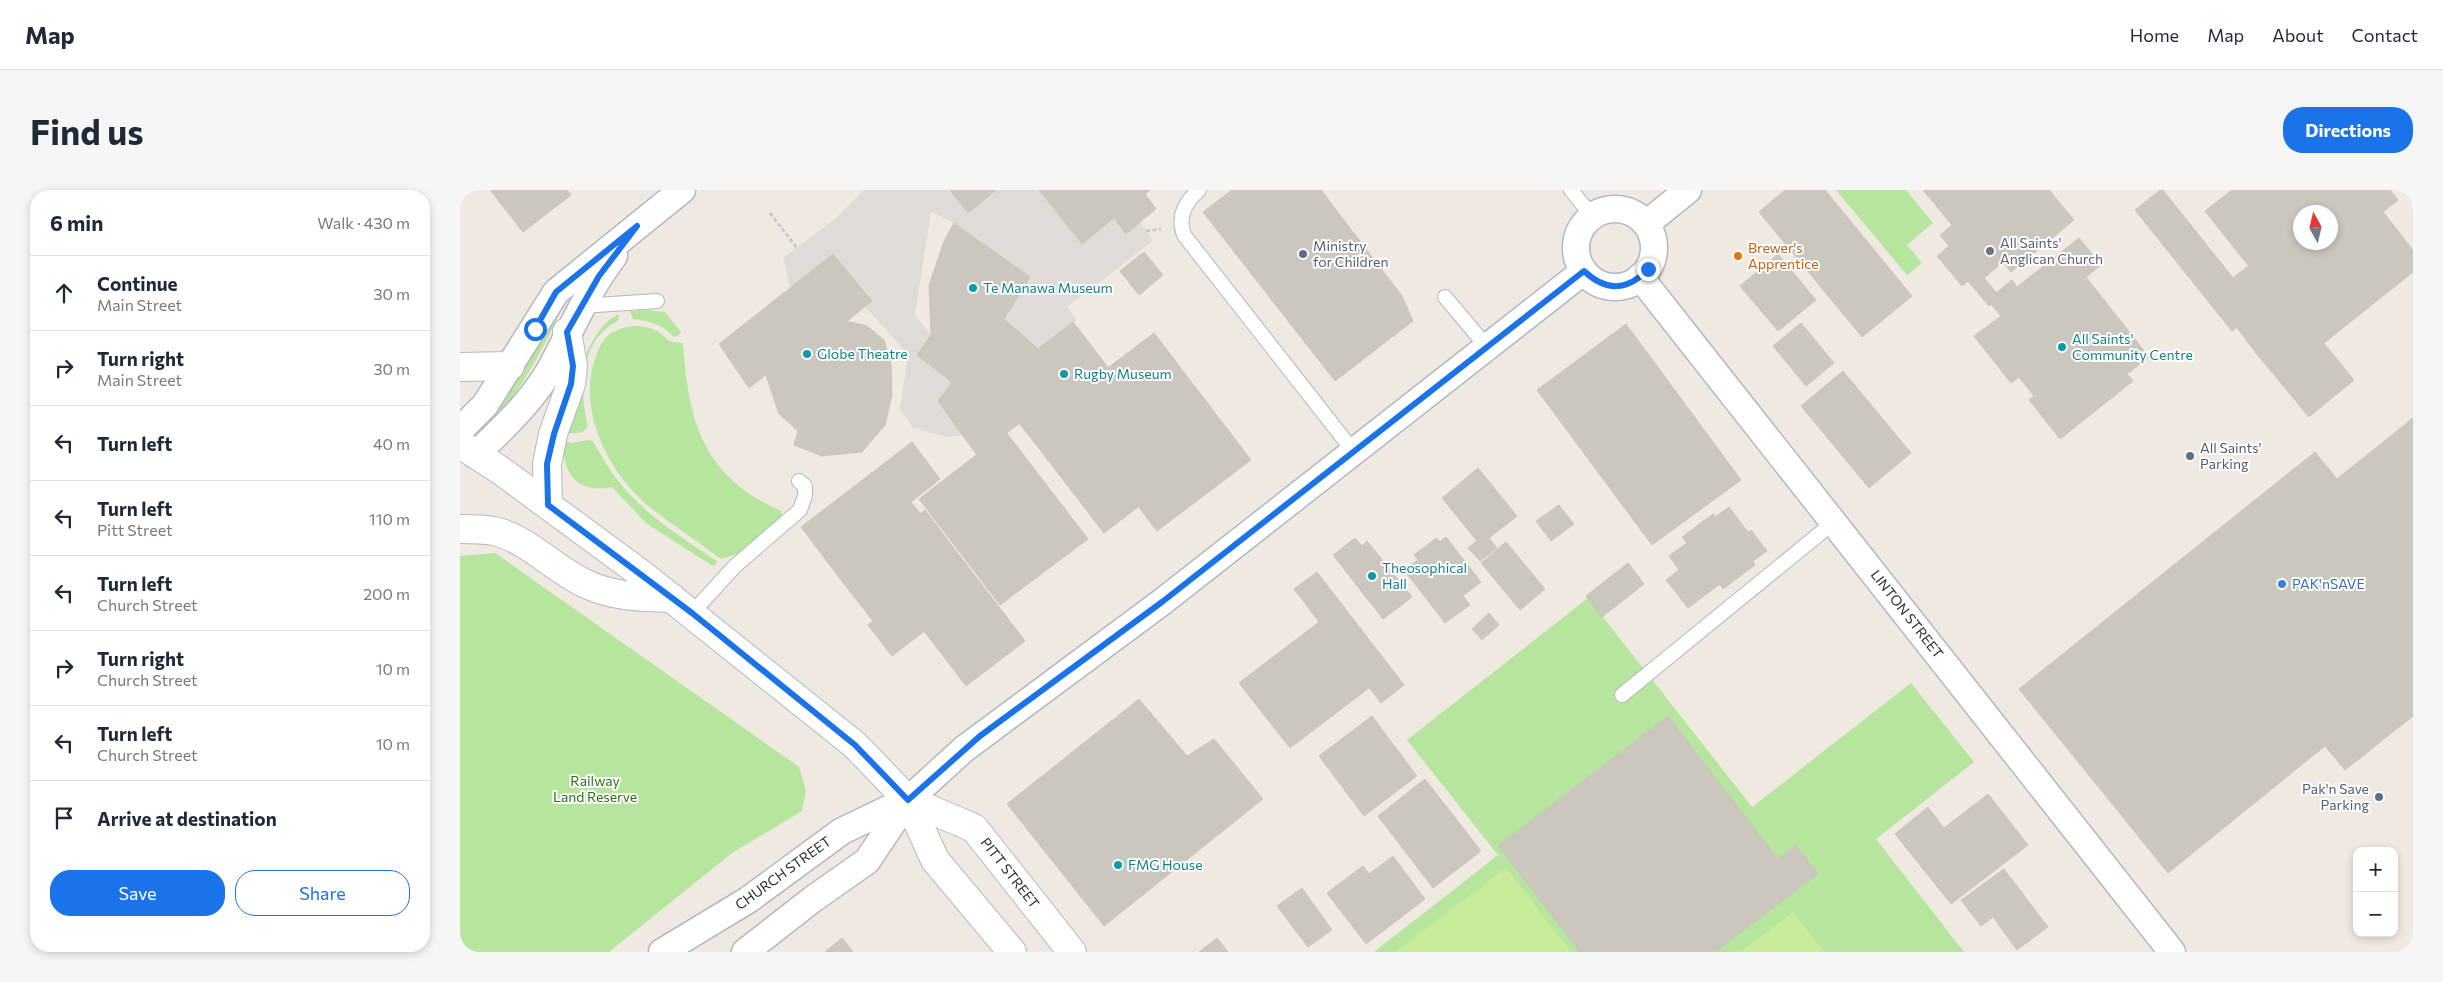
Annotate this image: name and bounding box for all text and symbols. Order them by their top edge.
text: Map [25,20,75,49]
text: Home [2130,24,2179,46]
text: Map [2207,24,2244,46]
text: About [2272,24,2324,46]
text: Contact [2352,24,2418,46]
button: Directions [2283,107,2413,153]
text: Find us [30,109,144,152]
north arrow [2293,205,2338,250]
text: 6 min [50,210,103,235]
text: Walk · 430 m [317,213,410,232]
place label: All Saints' Anglican Church [2000,234,2103,267]
place label: Ministry for Children [1313,237,1388,270]
place label: Brewer's Apprentice [1748,239,1819,272]
marker: All Saints' Anglican Church [1984,245,1996,257]
marker: Ministry for Children [1297,248,1309,260]
marker: Brewer's Apprentice [1732,250,1744,262]
route end [1637,258,1660,281]
text: Continue [97,272,177,295]
icon: ahead [50,279,78,307]
place label: Te Manawa Museum [983,279,1113,296]
marker: Te Manawa Museum [967,282,979,294]
text: 30 m [373,284,410,303]
text: Main Street [97,295,182,314]
route start [524,318,547,341]
place label: All Saints' Community Centre [2072,330,2193,363]
marker: All Saints' Community Centre [2056,341,2068,353]
place label: Globe Theatre [817,345,908,362]
text: Turn right [97,347,184,370]
marker: Globe Theatre [801,348,813,360]
icon: right [50,354,78,382]
text: 30 m [373,359,410,378]
place label: Rugby Museum [1074,365,1172,382]
marker: Rugby Museum [1058,368,1070,380]
text: Main Street [97,370,182,389]
icon: left [50,429,78,457]
text: Turn left [97,432,172,455]
text: 40 m [373,434,410,453]
place label: All Saints' Parking [2200,439,2262,472]
marker: All Saints' Parking [2184,450,2196,462]
text: Turn left [97,497,172,520]
icon: left [50,504,78,532]
text: 110 m [369,509,410,528]
text: Pitt Street [97,520,173,539]
place label: Theosophical Hall [1382,559,1467,592]
street label: LINTON STREET [1868,566,1947,661]
marker: Theosophical Hall [1366,570,1378,582]
text: Turn left [97,572,172,595]
place label: PAK'nSAVE [2292,575,2365,592]
marker: PAK'nSAVE [2276,578,2288,590]
icon: left [50,579,78,607]
text: 200 m [363,584,410,603]
text: Church Street [97,595,198,614]
text: Turn right [97,647,184,670]
icon: right [50,654,78,682]
text: 10 m [376,659,410,678]
text: Church Street [97,670,198,689]
text: Turn left [97,722,172,745]
icon: left [50,729,78,757]
text: 10 m [376,734,410,753]
text: Church Street [97,745,198,764]
park label: Railway Land Reserve [553,772,637,805]
place label: Pak'n Save Parking [2302,780,2369,813]
marker: Pak'n Save Parking [2373,791,2385,803]
icon: arrive [50,804,78,832]
text: Arrive at destination [97,807,277,830]
street label: CHURCH STREET [732,832,834,913]
street label: PITT STREET [977,834,1043,912]
map controls [2353,847,2398,937]
button: + [2353,847,2398,892]
place label: FMG House [1128,856,1203,873]
marker: FMG House [1112,859,1124,871]
button: Save [50,870,225,916]
button: Share [235,870,410,916]
button: − [2353,892,2398,937]

